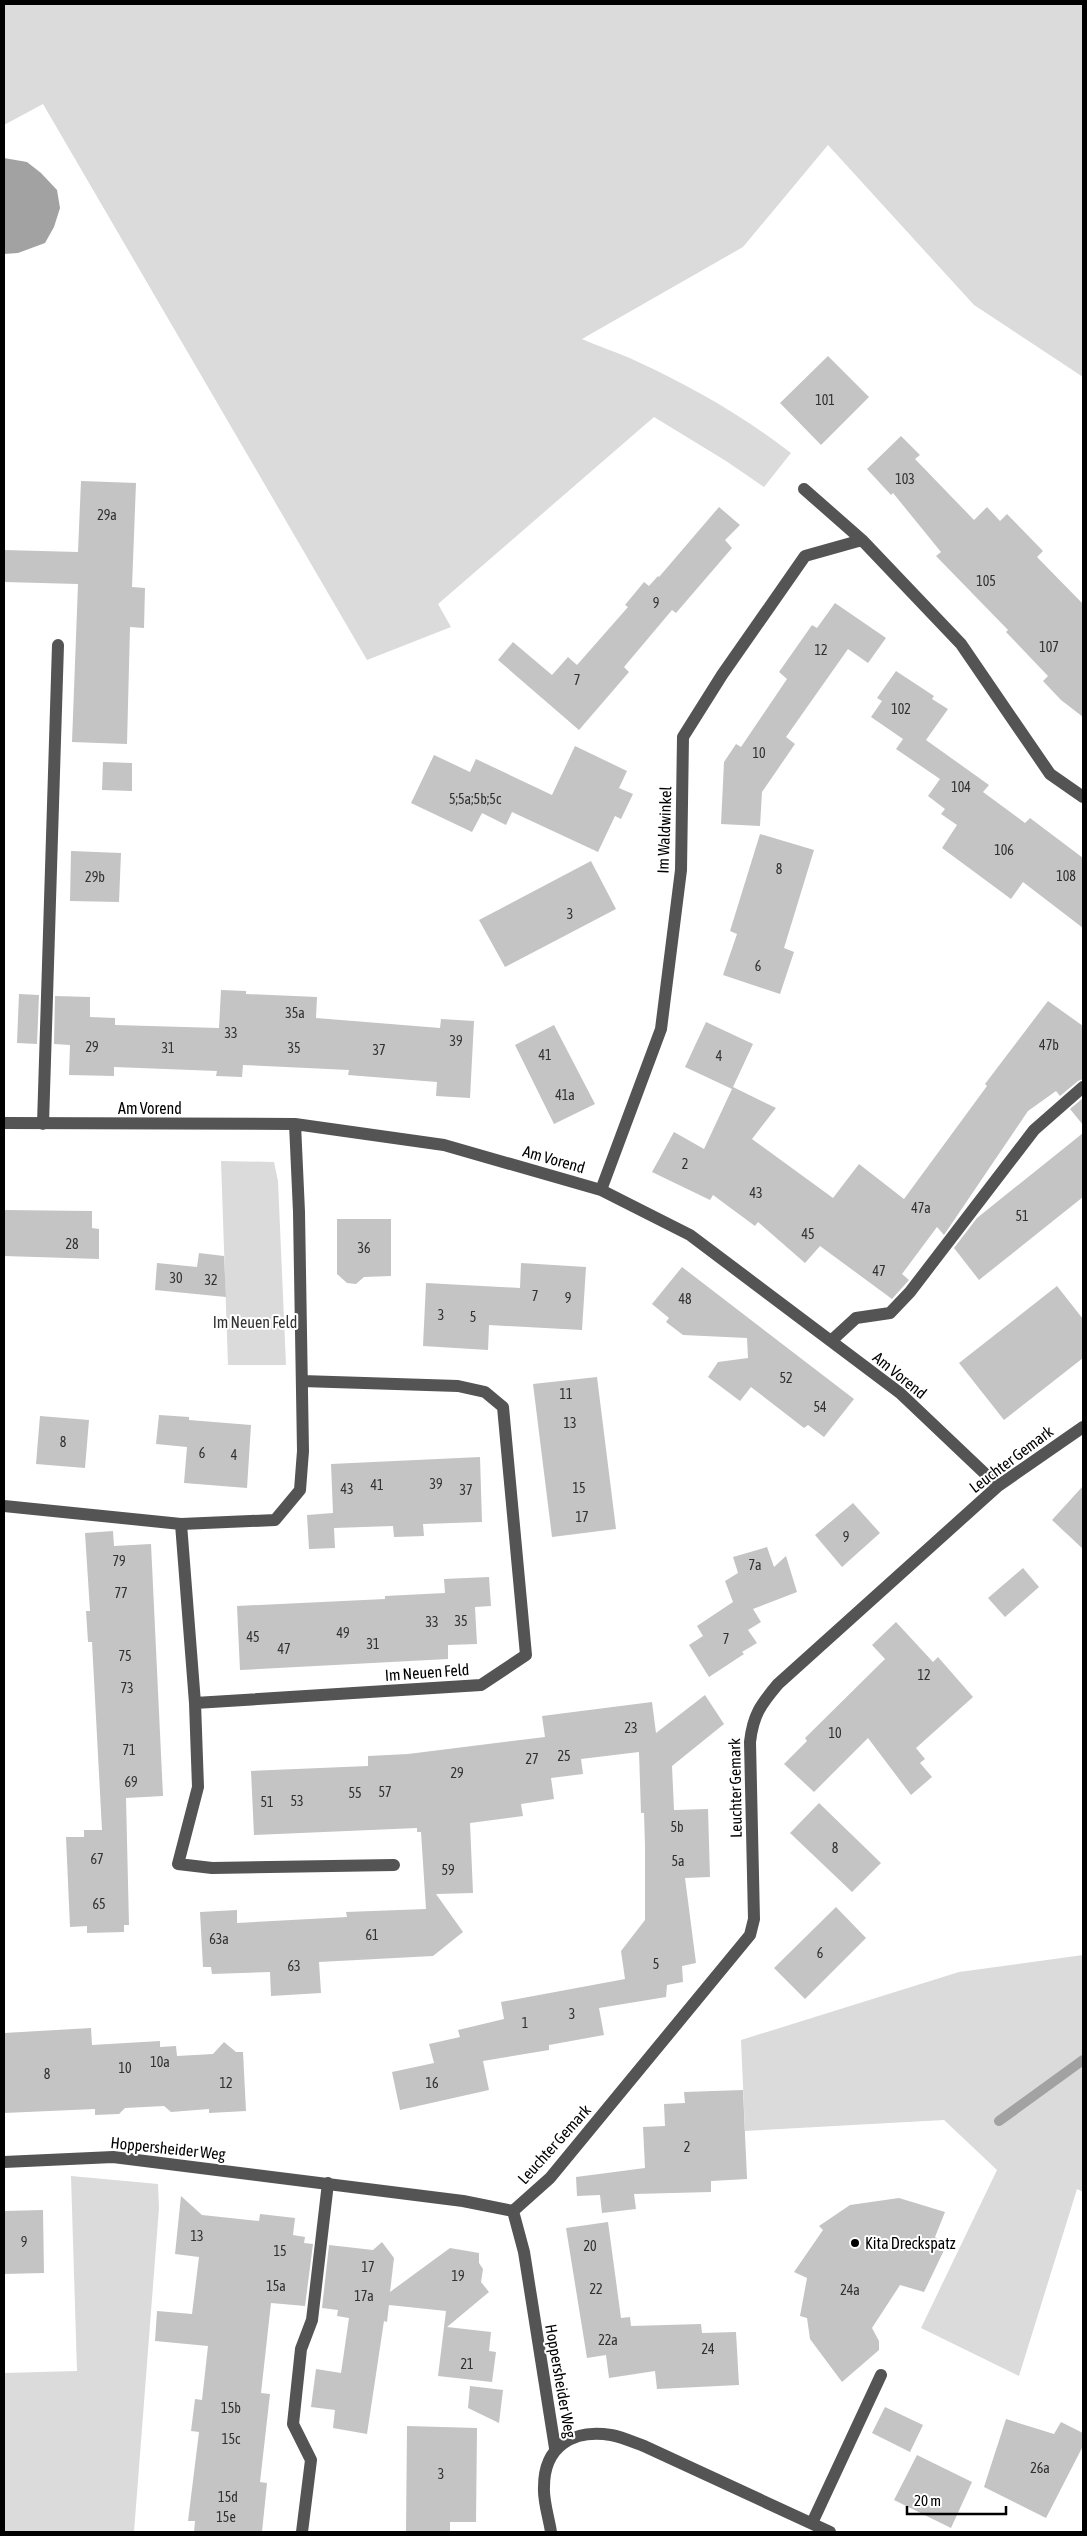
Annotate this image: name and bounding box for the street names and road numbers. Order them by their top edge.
street label: Im Waldwinkel [653,785,675,874]
street label: Am Vorend [118,1099,182,1117]
street label: Am Vorend [521,1142,587,1176]
street label: Am Vorend [870,1348,930,1402]
street label: Leuchter Gemark [966,1422,1056,1496]
street label: Im Neuen Feld [384,1660,470,1684]
street label: Leuchter Gemark [725,1738,745,1838]
street label: Leuchter Gemark [514,2101,594,2187]
street label: Hoppersheider Weg [110,2133,226,2164]
street label: Hoppersheider Weg [541,2323,580,2440]

